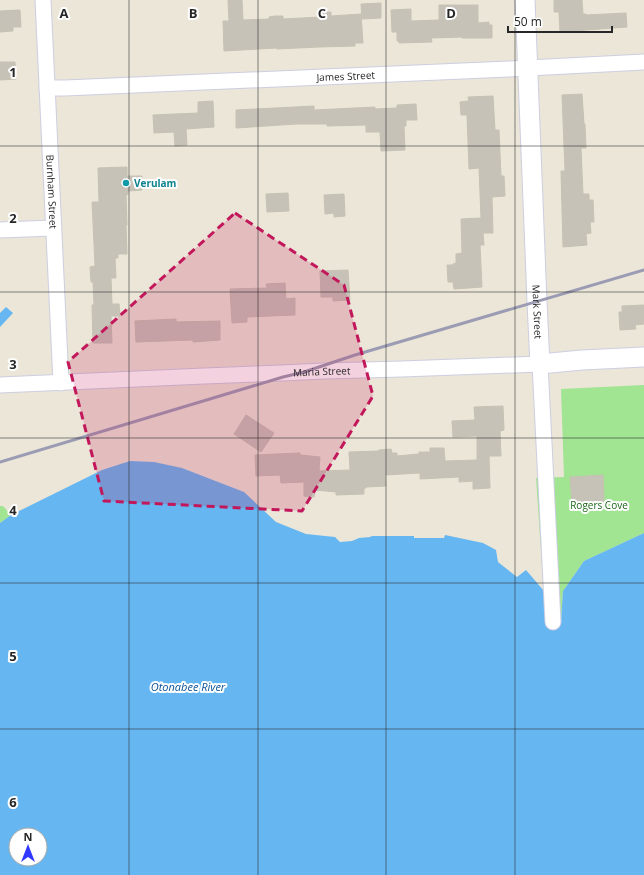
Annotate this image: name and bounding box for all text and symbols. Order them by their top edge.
text: A [60,4,69,22]
text: B [189,4,198,22]
text: C [318,4,326,22]
text: D [446,4,456,22]
scale bar [508,8,612,34]
text: 50 m [514,13,542,30]
text: 1 [9,63,17,81]
street label: James Street [315,68,376,84]
street label: Burnham Street [43,154,61,230]
place label: Verulam [134,176,177,190]
marker: Verulam [121,178,131,188]
text: 2 [9,209,17,227]
street label: Mark Street [529,284,546,340]
text: 3 [9,355,17,373]
street label: Maria Street [293,363,351,379]
park label: Rogers Cove [570,498,628,512]
text: 4 [9,501,17,519]
text: 5 [9,647,17,665]
water label: Otonabee River [151,679,226,694]
text: 6 [9,793,17,811]
north arrow [8,827,48,867]
text: N [24,829,32,844]

